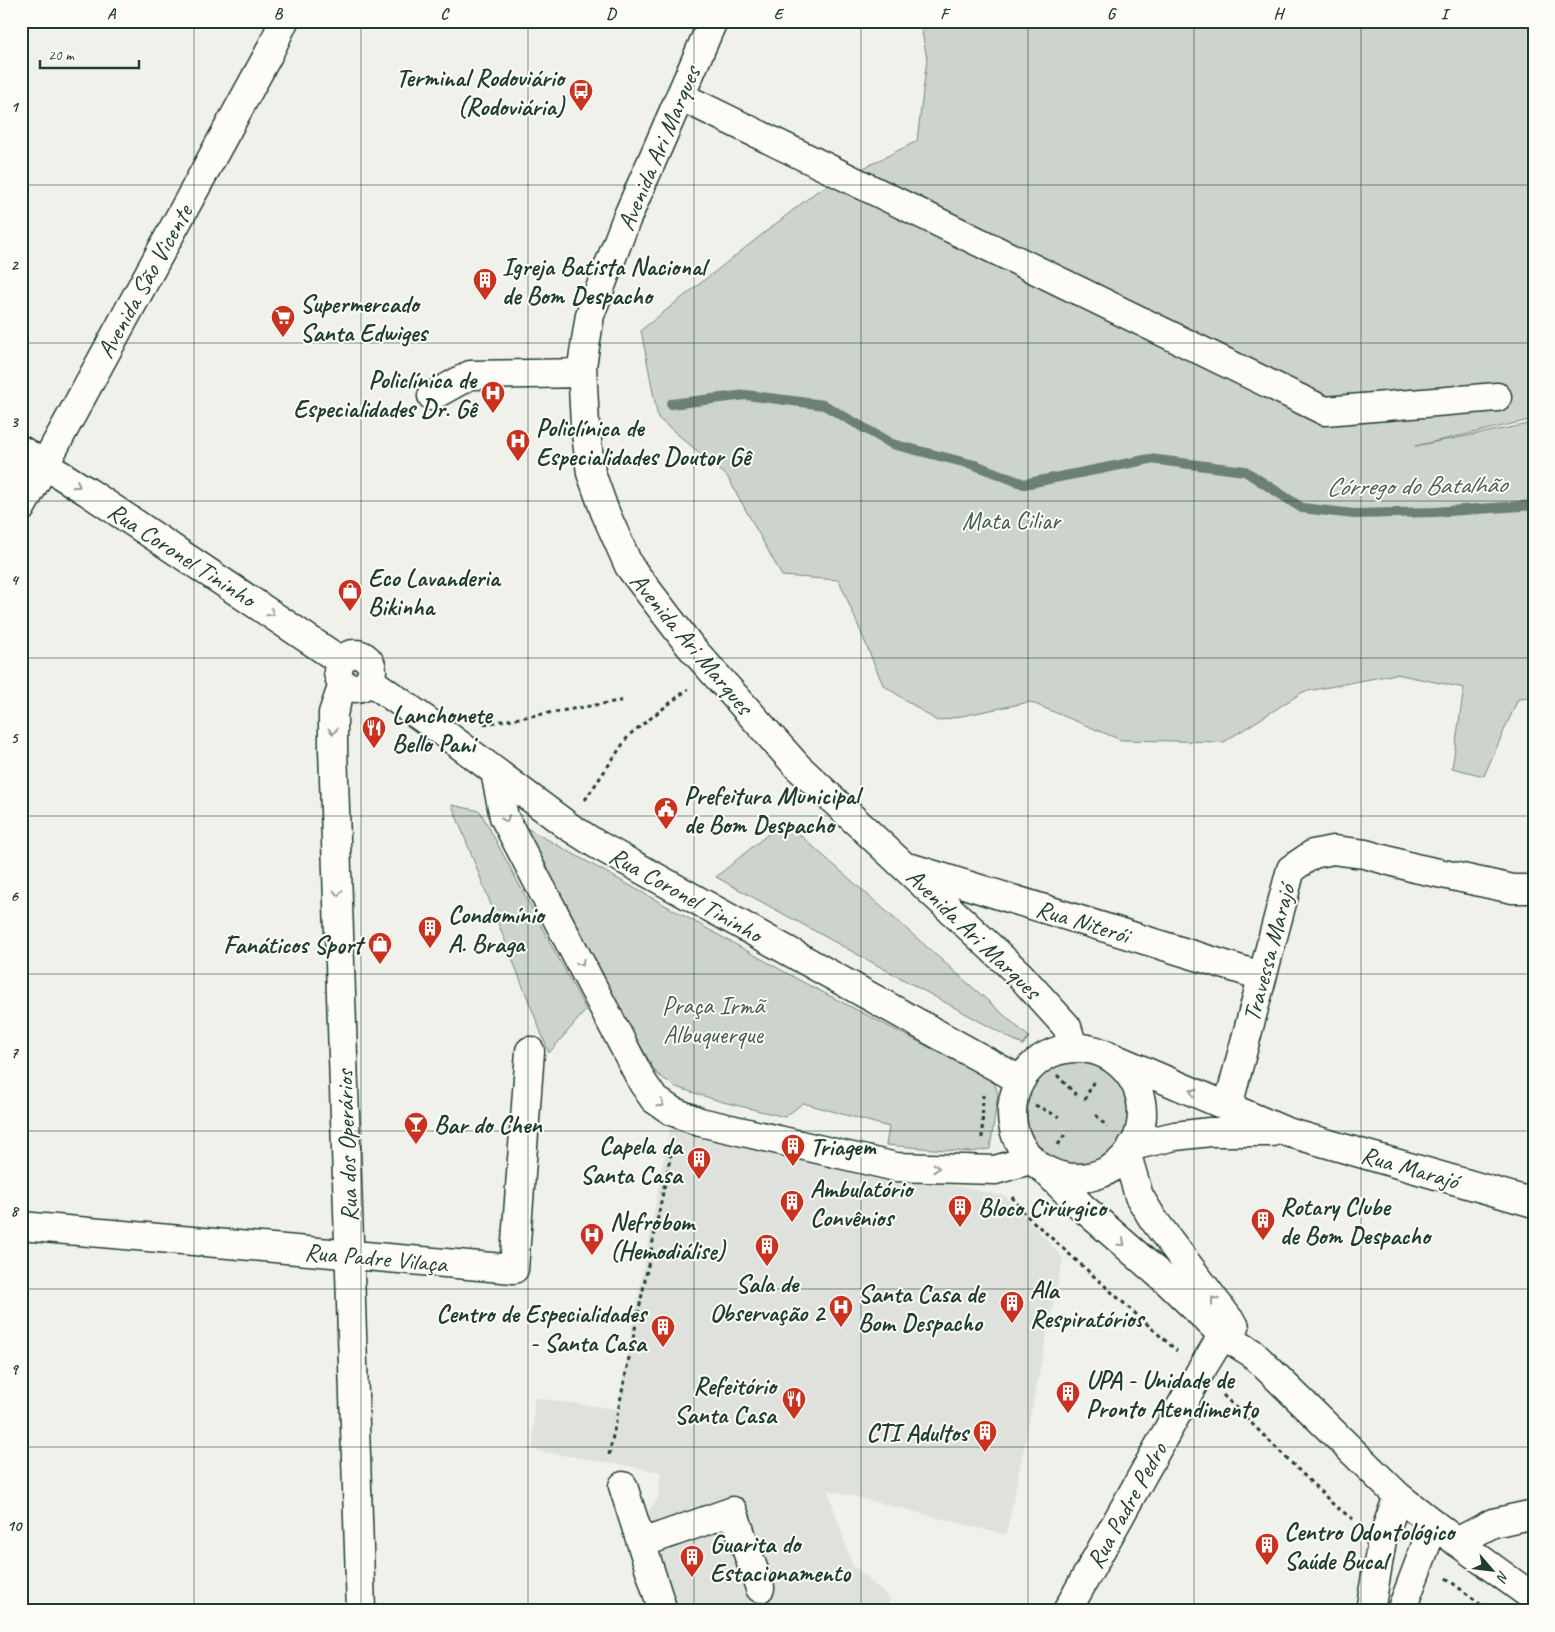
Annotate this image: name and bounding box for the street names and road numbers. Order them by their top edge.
street label: Avenida Ari Marques [610,59,709,235]
street label: Avenida São Vicente [90,198,201,364]
street label: Rua Coronel Tininho [102,495,264,616]
street label: Avenida Ari Marques [623,566,761,723]
street label: Rua Coronel Tininho [603,840,770,952]
street label: Avenida Ari Marques [899,861,1049,1008]
street label: Travessa Marajó [1235,878,1303,1025]
street label: Rua Niterói [1032,893,1136,952]
street label: Rua dos Operários [328,1067,366,1223]
street label: Rua Marajó [1357,1139,1465,1198]
street label: Rua Padre Vilaça [303,1236,451,1280]
street label: Rua Padre Pedro [1079,1436,1175,1574]

